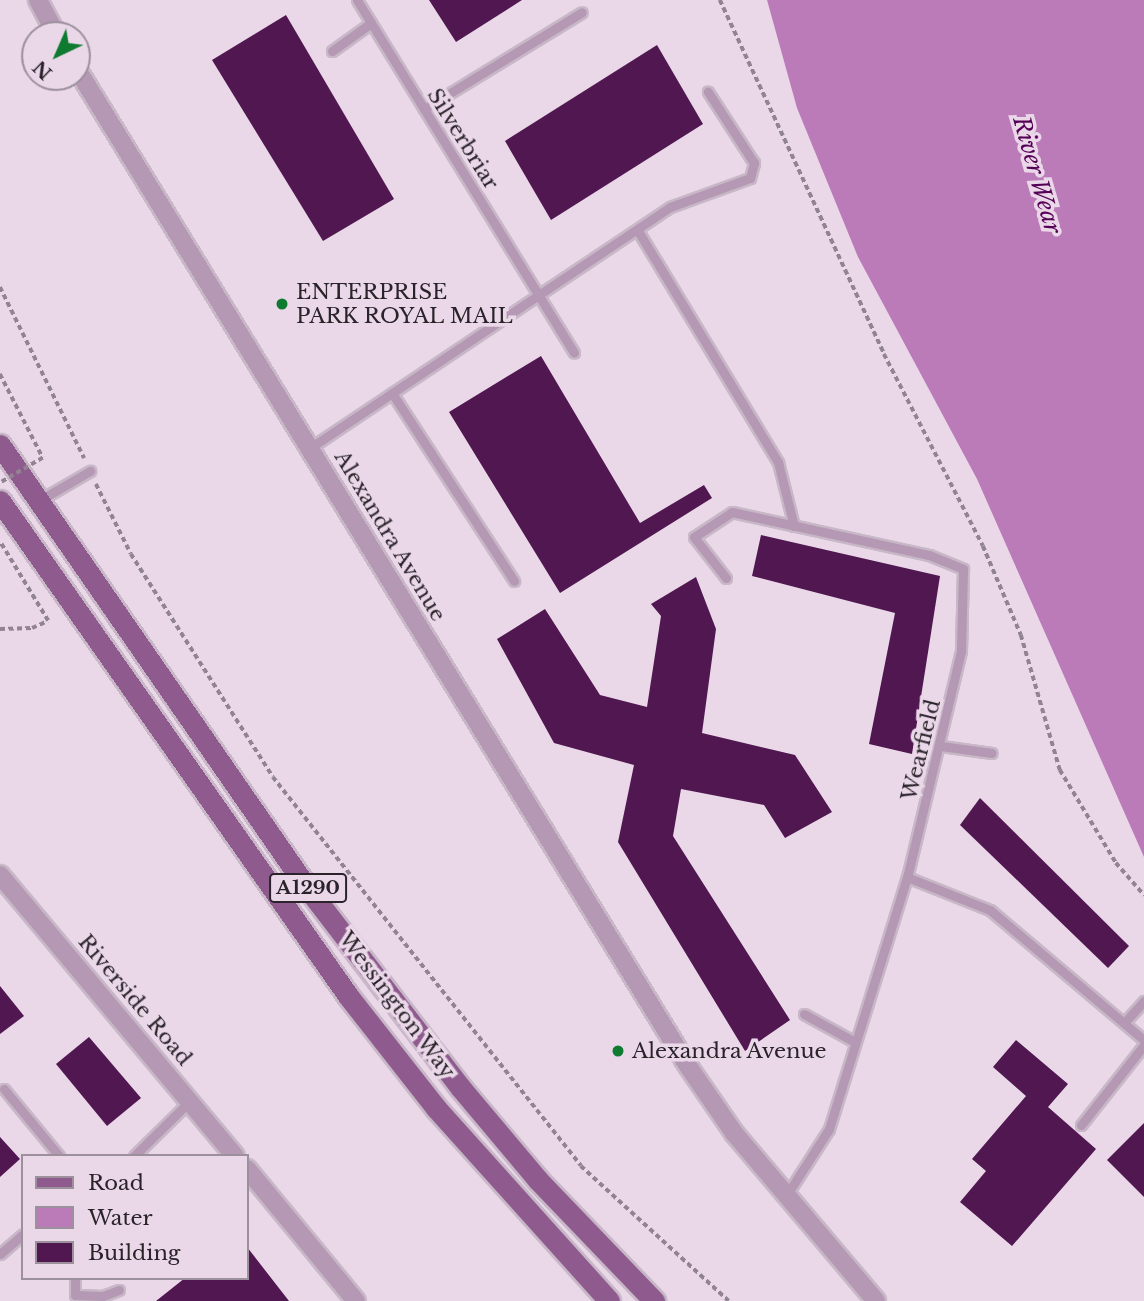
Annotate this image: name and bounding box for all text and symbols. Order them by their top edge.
north arrow [21,21,91,91]
text: N [28,56,57,85]
street label: Silverbriar [422,84,504,194]
water label: River Wear [1007,113,1067,237]
place label: ENTERPRISE PARK ROYAL MAIL [296,279,514,329]
marker: ENTERPRISE PARK ROYAL MAIL [274,296,290,312]
street label: Alexandra Avenue [329,446,451,626]
street label: Wearfield [896,697,946,803]
road number: A1290 [268,873,348,904]
street label: Wessington Way [333,926,461,1084]
street label: Riverside Road [73,930,197,1070]
place label: Alexandra Avenue [632,1038,828,1064]
marker: Alexandra Avenue [610,1043,626,1059]
legend [21,1154,248,1280]
text: Road [88,1170,144,1196]
text: Water [88,1205,152,1231]
text: Building [88,1240,180,1266]

